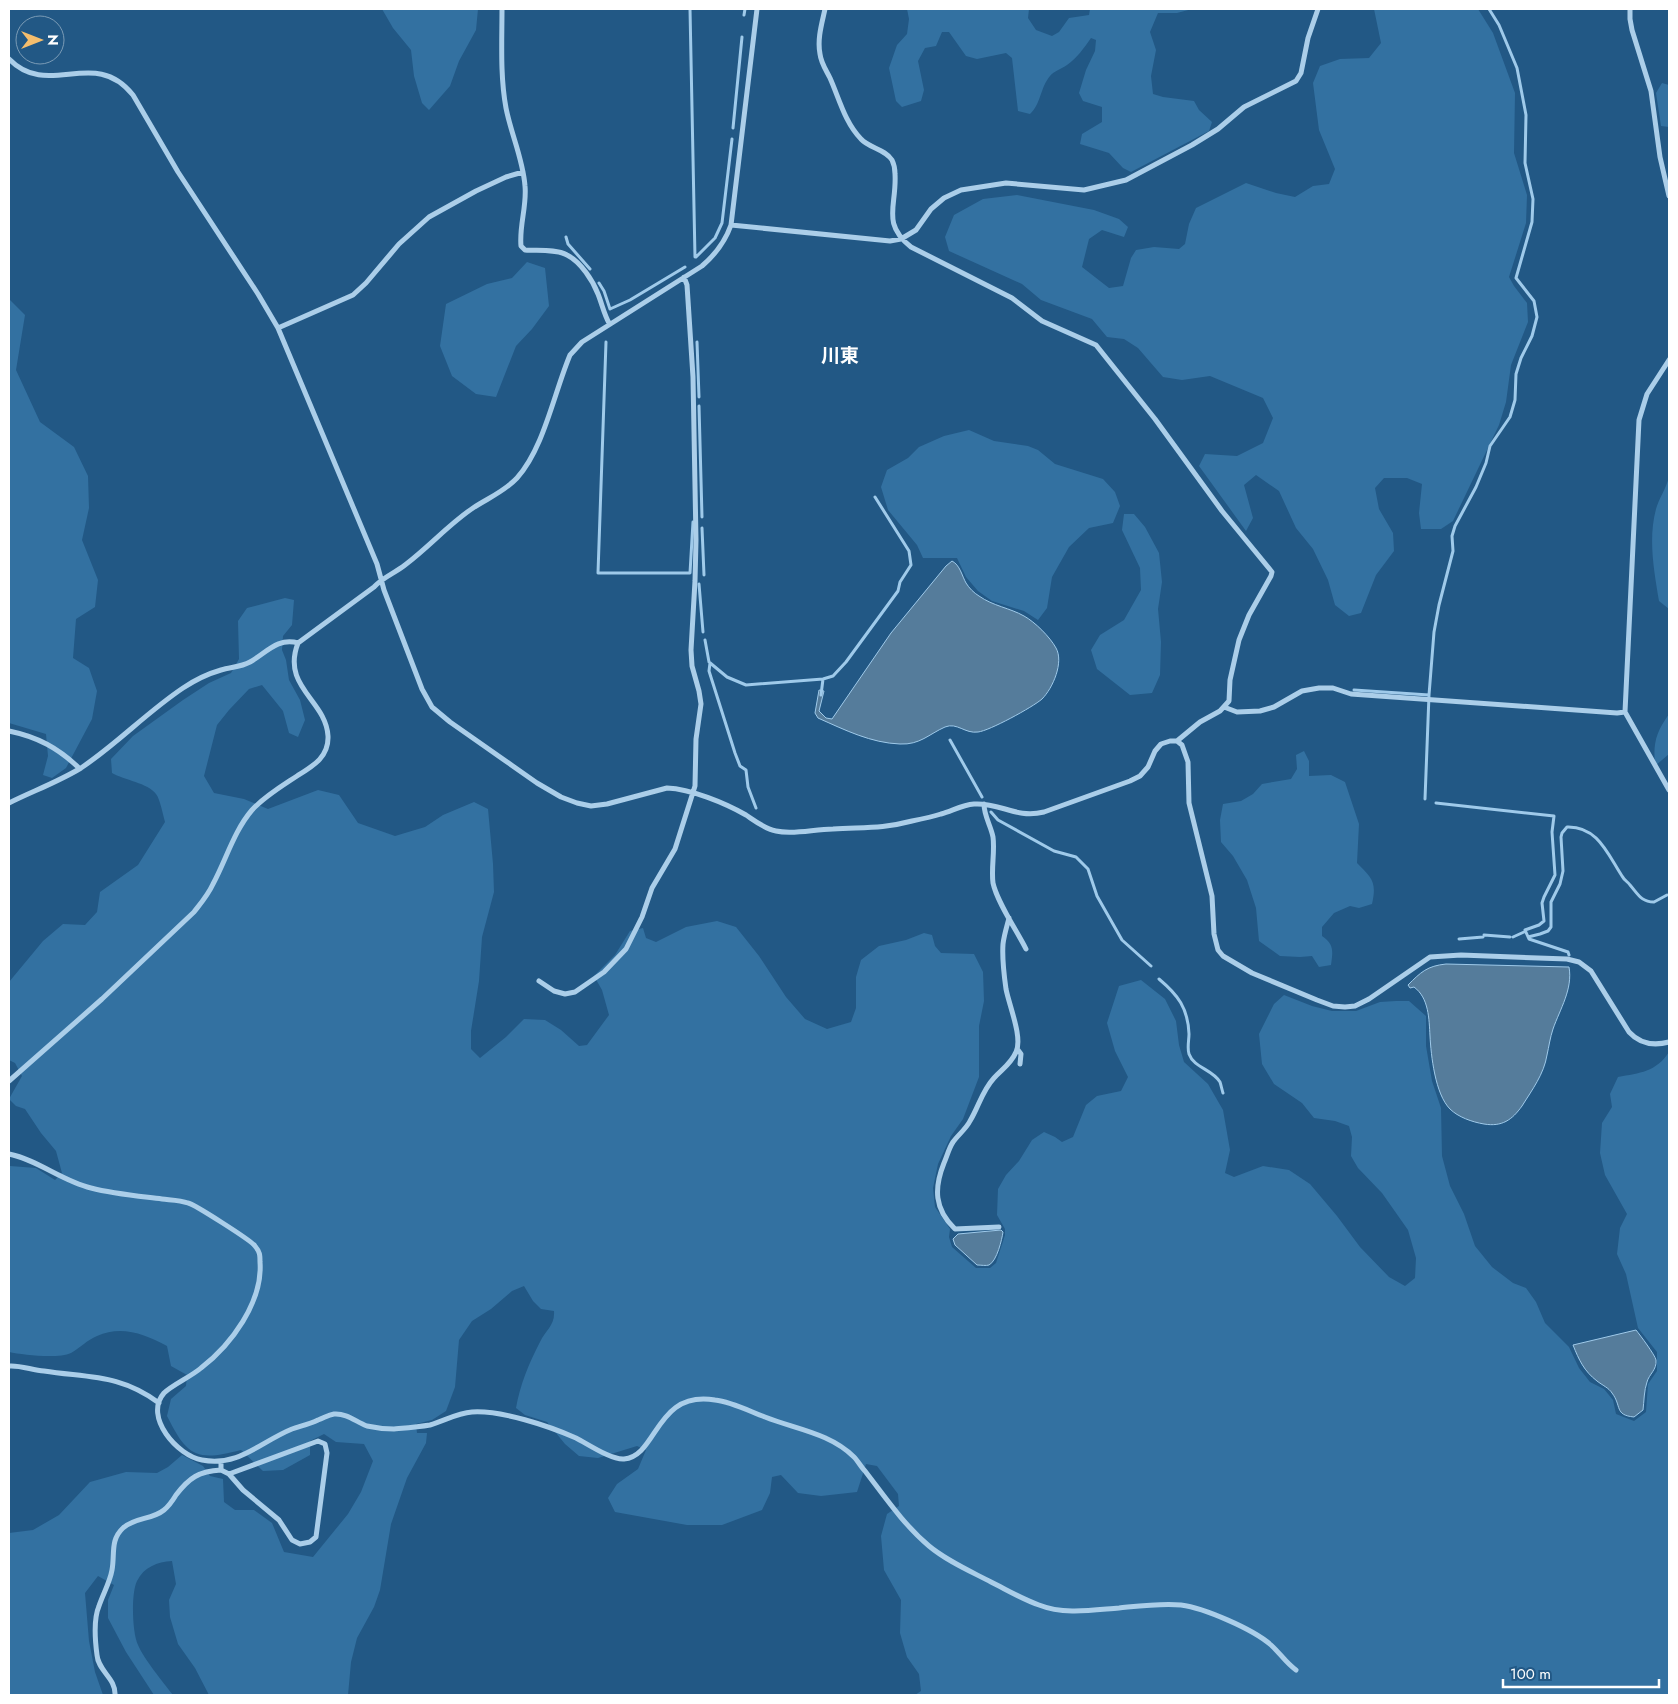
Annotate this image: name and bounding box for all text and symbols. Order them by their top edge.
north arrow [15,15,65,65]
text: N [43,34,63,46]
district label: 川東 [821,342,859,369]
scale bar [1503,1656,1659,1688]
text: 100 m [1510,1663,1551,1685]

